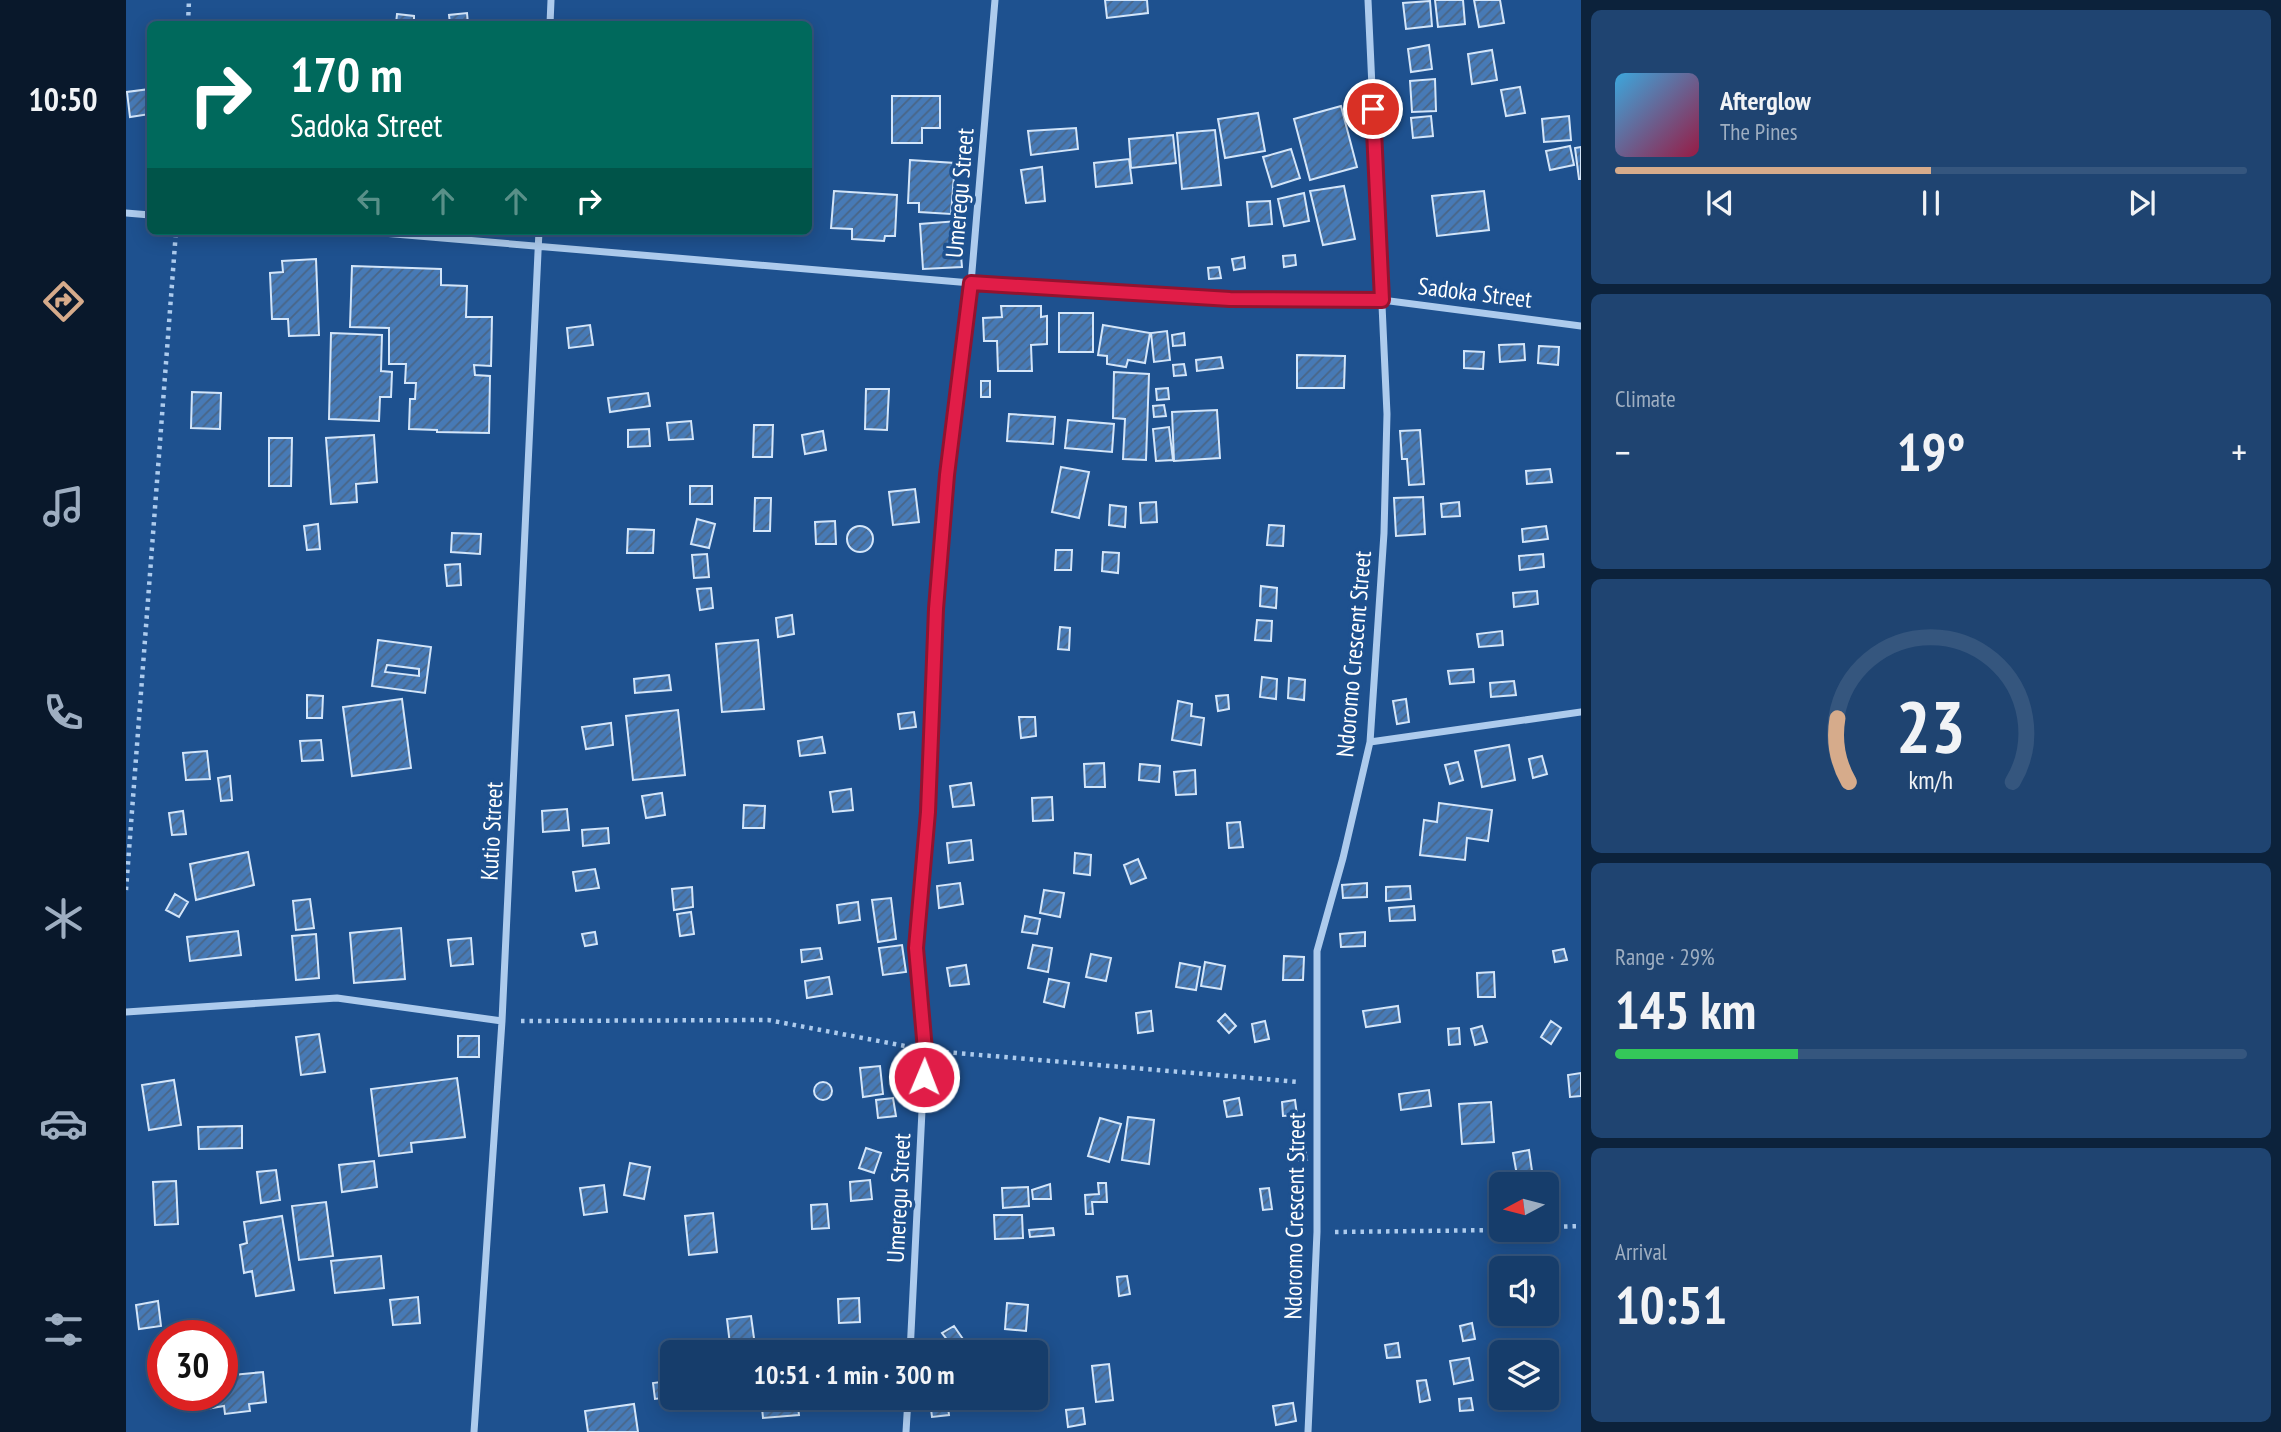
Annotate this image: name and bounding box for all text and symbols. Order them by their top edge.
text: 170 m [290,42,403,106]
icon: right [175,49,266,140]
text: 10:50 [28,78,98,120]
pin [1343,79,1403,139]
text: Afterglow [1720,84,1811,117]
icon: arrive [1354,90,1392,128]
text: Sadoka Street [290,104,442,146]
text: The Pines [1720,117,1798,146]
street label: Umeregu Street [938,127,981,259]
icon: left [351,182,389,220]
icon: ahead [424,182,462,220]
icon: ahead [497,182,535,220]
icon: right [570,182,608,220]
icon: previous [1701,184,1739,222]
icon: pause [1912,184,1950,222]
icon: next [2123,184,2161,222]
street label: Sadoka Street [1416,270,1534,315]
icon: directions [39,277,88,326]
text: Climate [1615,384,1676,413]
text: 19° [1897,418,1965,485]
text: − [1615,427,1631,476]
text: + [2231,427,2247,476]
icon: music [39,482,88,531]
street label: Ndoromo Crescent Street [1329,549,1378,758]
text: 23 [1896,678,1966,772]
icon: phone [39,688,88,737]
text: km/h [1909,764,1953,796]
street label: Kutio Street [473,780,510,881]
icon: climate [39,894,88,943]
text: Range · 29% [1615,942,1715,971]
text: 145 km [1615,976,1756,1043]
position arrow [887,1040,961,1114]
icon: car [39,1099,88,1148]
street label: Ndoromo Crescent Street [1277,1112,1312,1320]
street label: Umeregu Street [880,1132,917,1264]
north arrow [1489,1172,1559,1242]
map controls [1489,1172,1559,1410]
text: Arrival [1615,1237,1667,1266]
button: sound [1489,1256,1559,1326]
text: 10:51 [1615,1271,1727,1338]
icon: filters [39,1305,88,1354]
speed limit sign: 30 [147,1320,238,1411]
button: layers [1489,1340,1559,1410]
text: 10:51 · 1 min · 300 m [754,1358,954,1391]

